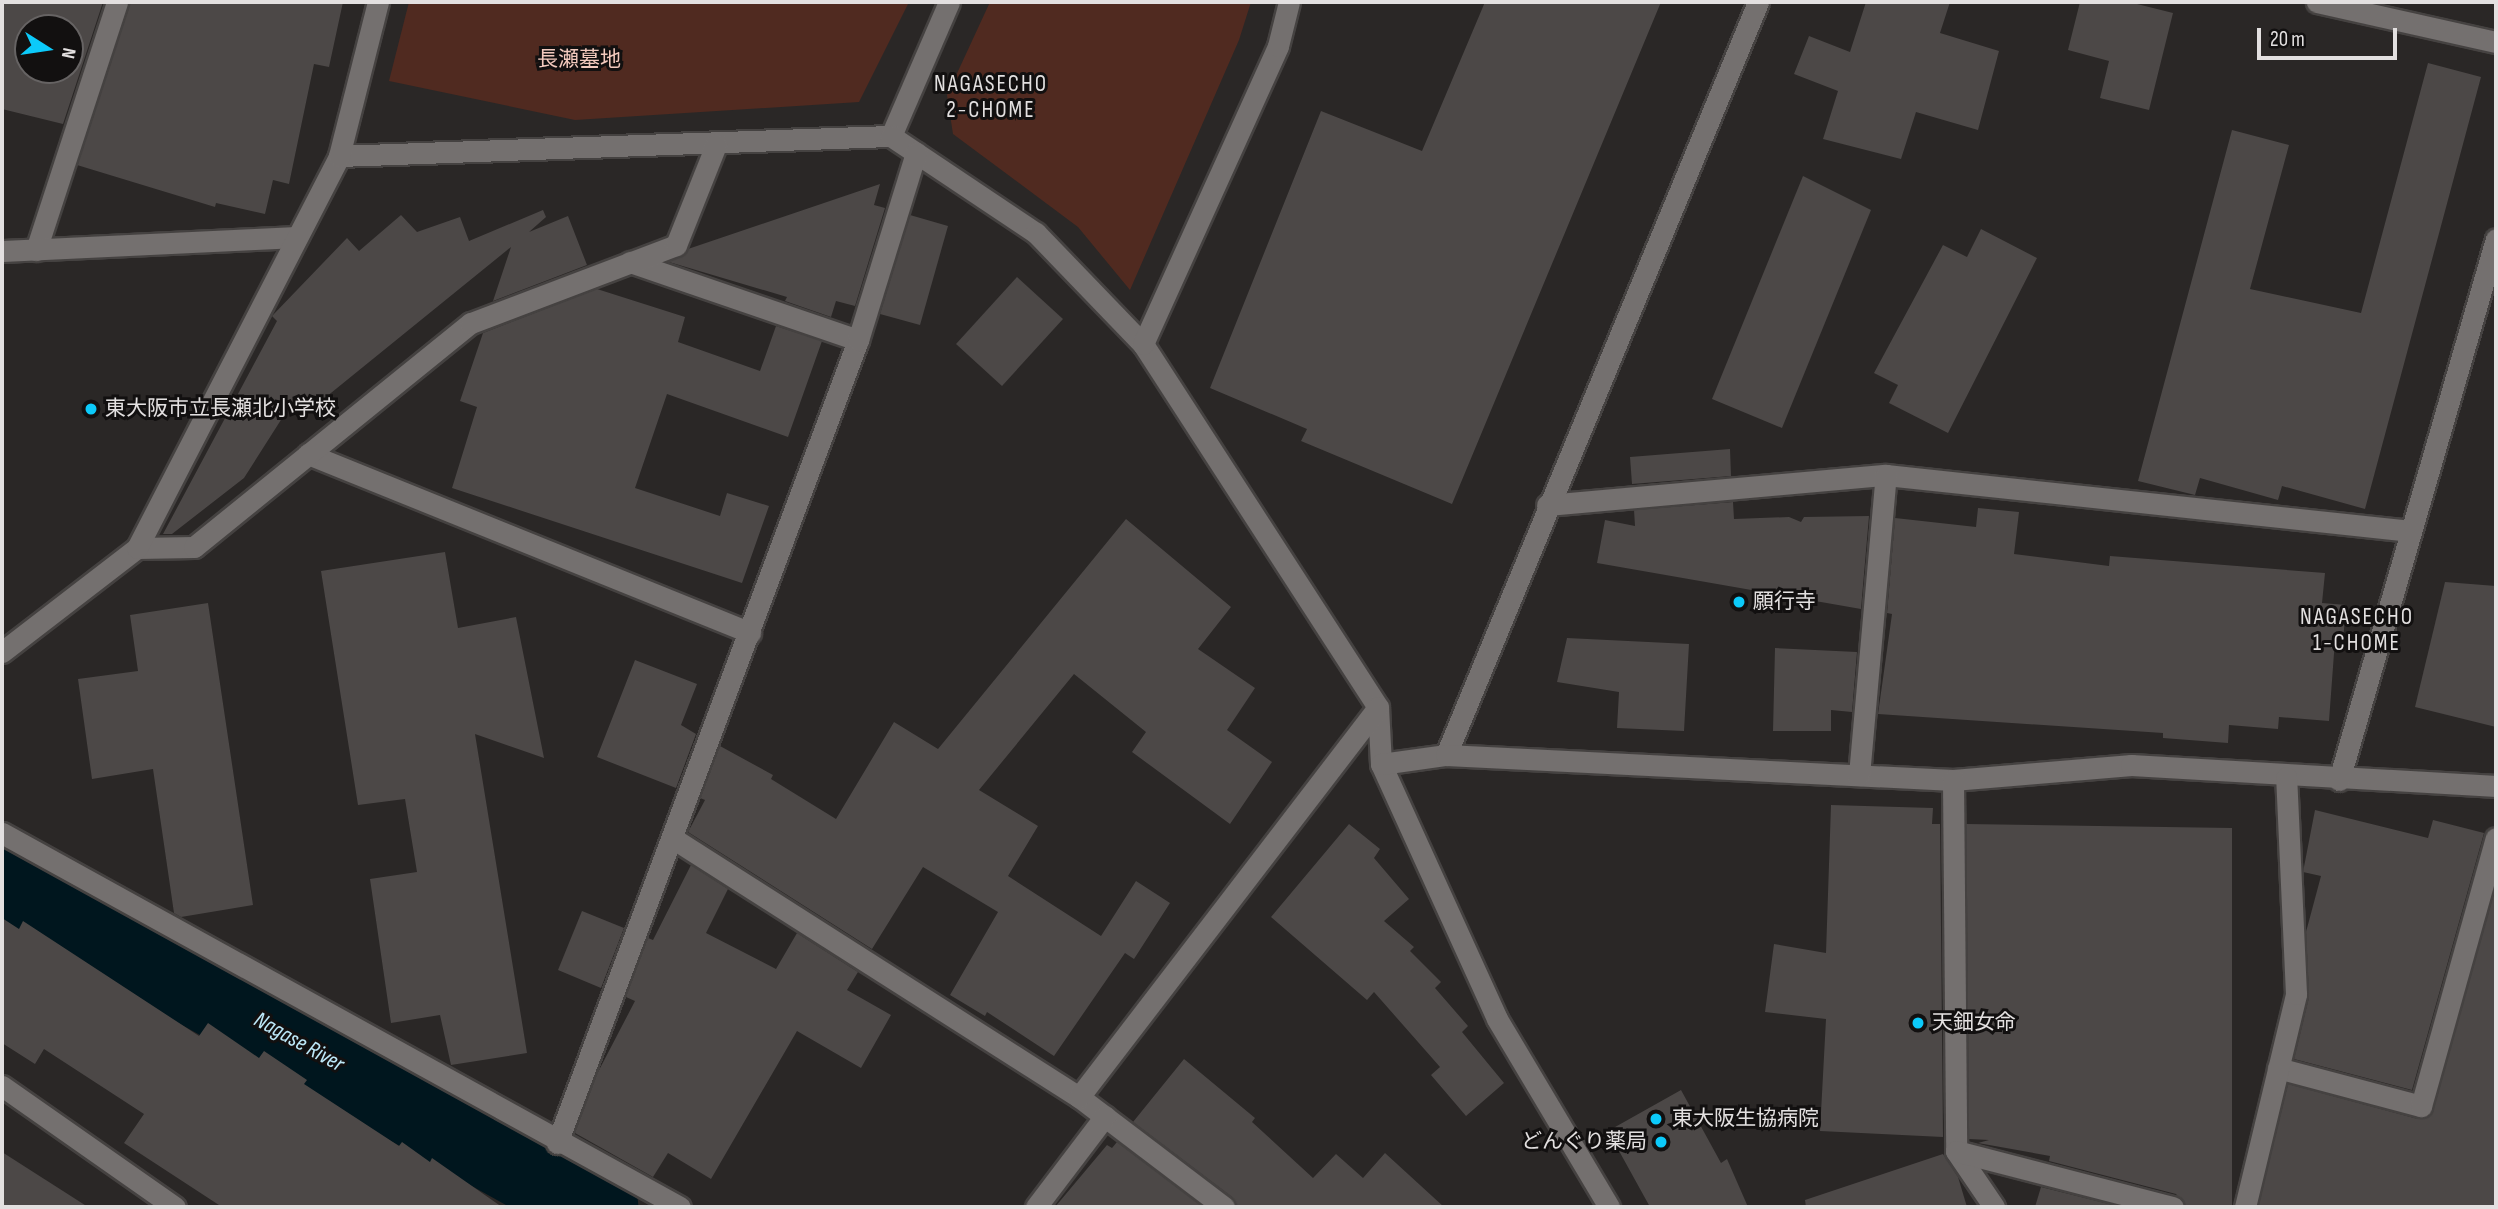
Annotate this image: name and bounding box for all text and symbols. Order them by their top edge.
north arrow [14,14,84,84]
scale bar [2260,14,2400,58]
text: 20 m [2270,27,2305,52]
text: N [56,46,80,60]
park label: 長瀬墓地 [537,47,621,73]
district label: NAGASECHO 2-CHOME [935,70,1047,124]
place label: 東大阪市立長瀬北小学校 [105,396,336,422]
marker: 東大阪市立長瀬北小学校 [83,401,99,417]
place label: 願行寺 [1753,589,1816,615]
marker: 願行寺 [1731,594,1747,610]
district label: NAGASECHO 1-CHOME [2301,603,2413,657]
water label: Nagase River [249,1006,349,1078]
place label: 天鈿女命 [1932,1010,2016,1036]
marker: 天鈿女命 [1910,1015,1926,1031]
place label: 東大阪生協病院 [1672,1106,1819,1132]
marker: 東大阪生協病院 [1646,1109,1666,1129]
place label: どんぐり薬局 [1521,1129,1647,1155]
marker: どんぐり薬局 [1653,1134,1669,1150]

